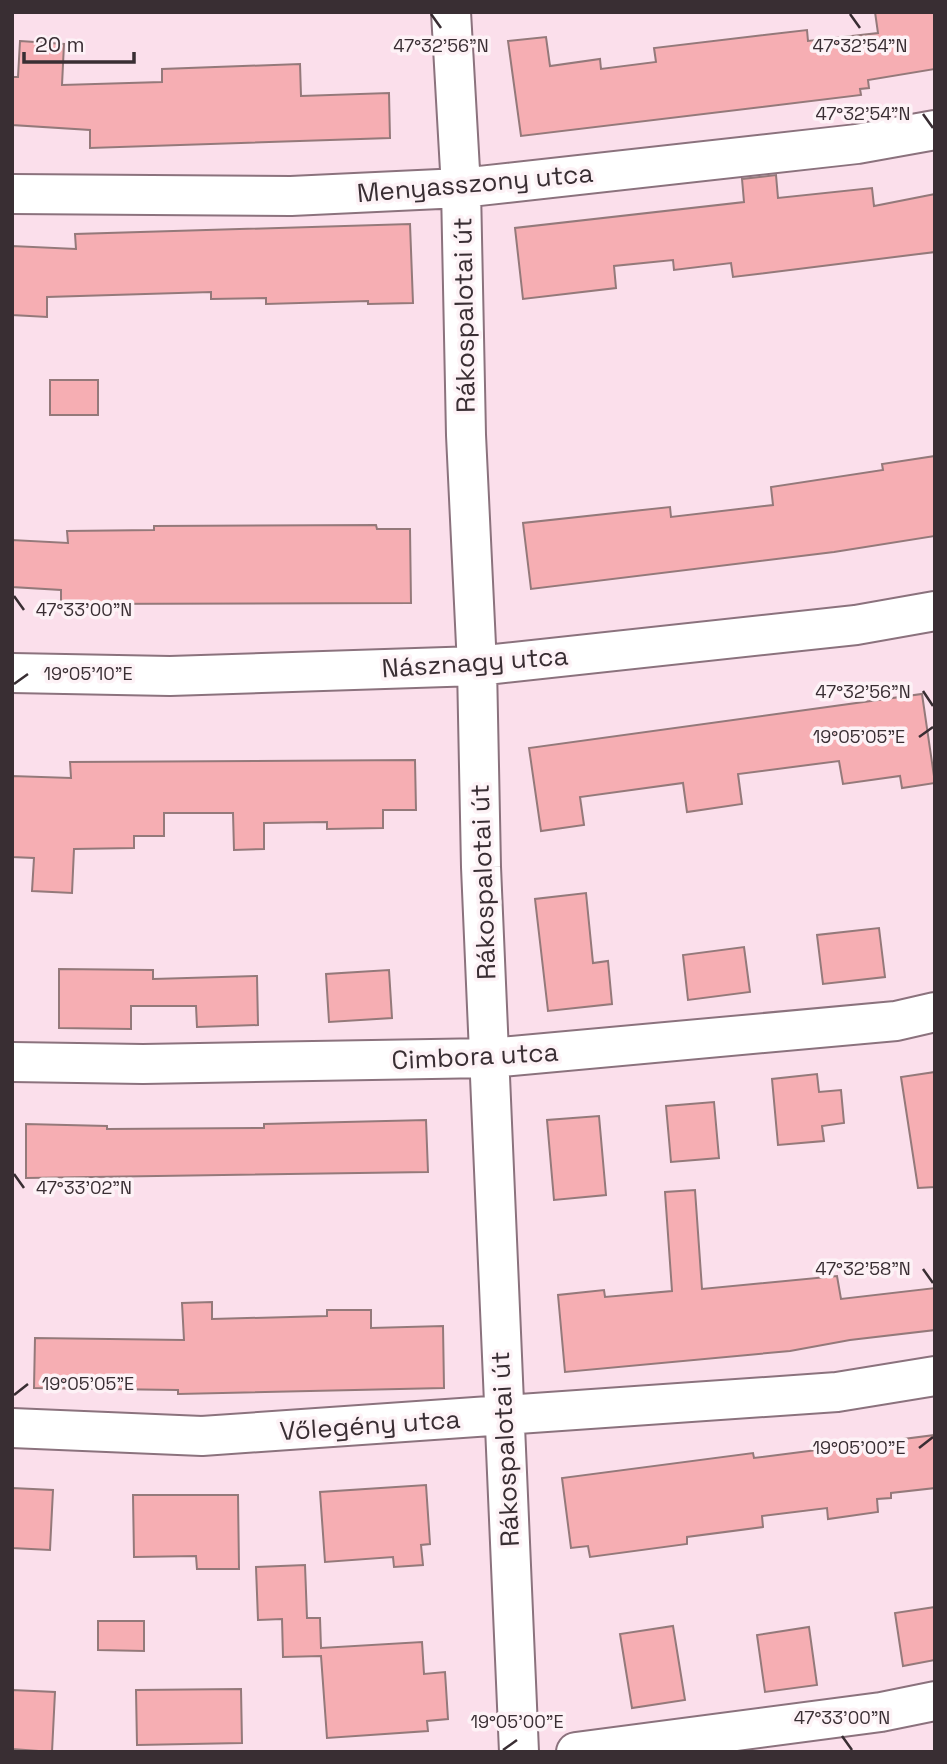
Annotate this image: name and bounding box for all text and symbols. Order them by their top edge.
scale bar [24,21,135,65]
text: 20 m [35,31,85,58]
text: 47°32'56"N [393,34,489,57]
text: 47°32'54"N [813,34,907,57]
text: 47°32'54"N [816,102,910,125]
street label: Menyasszony utca [355,156,595,210]
street label: Rákospalotai út [445,217,483,413]
text: 47°33'00"N [36,598,132,621]
street label: Násznagy utca [380,639,570,685]
text: 19°05'10"E [43,662,133,685]
text: 47°32'56"N [815,680,911,703]
text: 19°05'05"E [813,725,905,748]
street label: Rákospalotai út [463,784,503,980]
street label: Cimbora utca [391,1035,559,1077]
text: 47°33'02"N [36,1176,132,1199]
text: 47°32'58"N [815,1257,911,1280]
street label: Rákospalotai út [483,1350,527,1548]
text: 19°05'05"E [42,1372,134,1395]
street label: Vőlegény utca [278,1402,462,1448]
text: 19°05'00"E [812,1436,906,1459]
text: 47°33'00"N [794,1706,890,1729]
text: 19°05'00"E [470,1710,564,1733]

